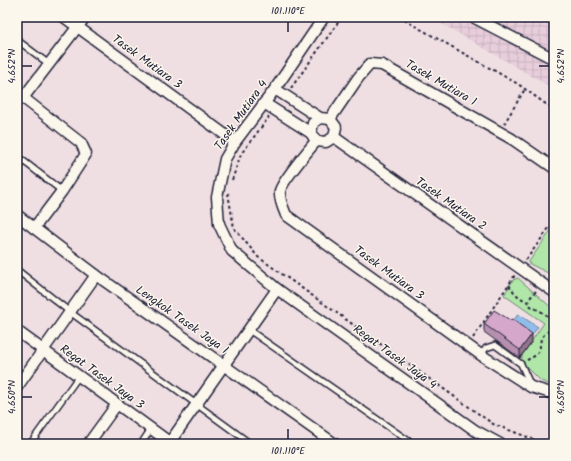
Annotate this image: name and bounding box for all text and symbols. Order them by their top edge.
text: 101.110°E [271,3,306,19]
street label: Tasek Mutiara 3 [108,30,186,94]
text: 4.652°N [4,48,20,83]
text: 4.652°N [553,48,569,83]
street label: Tasek Mutiara 1 [402,55,480,111]
street label: Tasek Mutiara 4 [210,75,273,154]
street label: Tasek Mutiara 2 [412,172,490,236]
street label: Tasek Mutiara 3 [350,241,428,305]
street label: Lengkok Tasek Jaya 1 [132,281,233,359]
street label: Regat Tasek Jaya 4 [349,320,441,394]
street label: Regat Tasek Jaya 3 [56,340,148,414]
text: 4.650°N [4,380,20,414]
text: 4.650°N [553,380,569,414]
text: 101.110°E [271,443,306,459]

